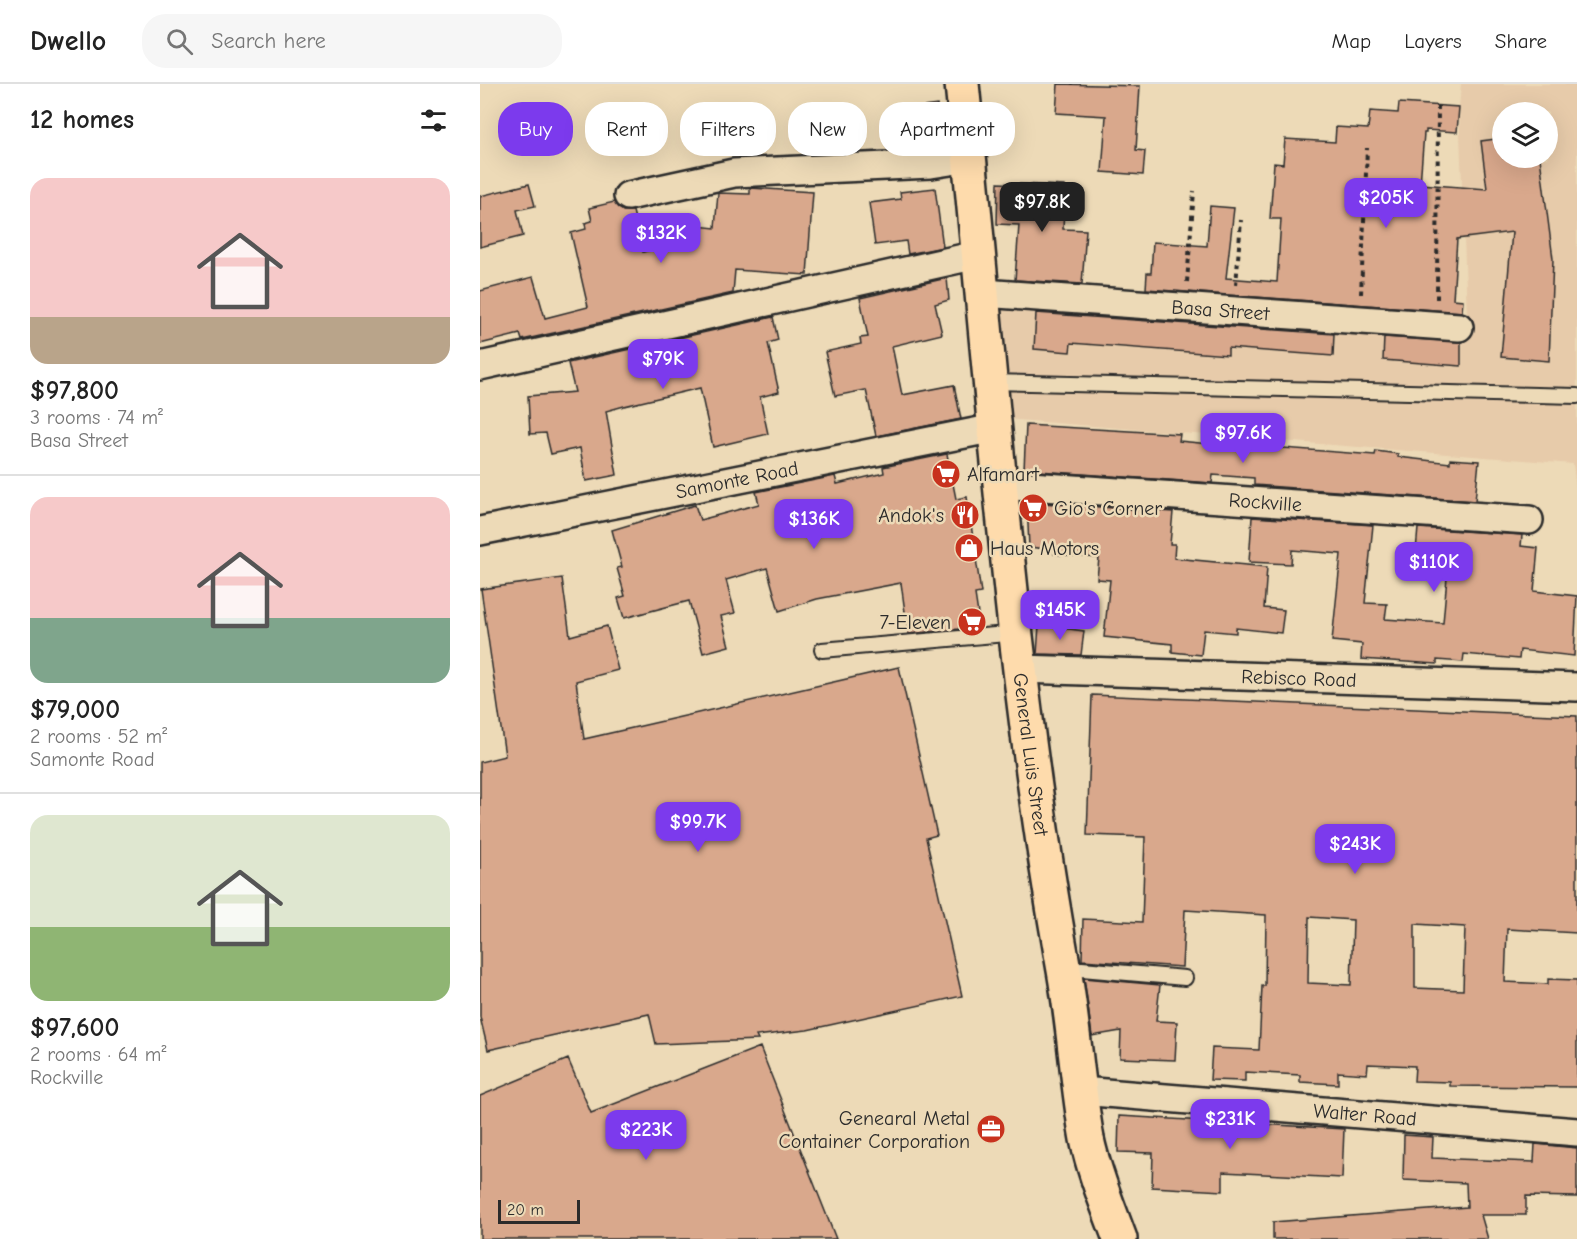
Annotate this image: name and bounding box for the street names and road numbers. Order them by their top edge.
street label: Basa Street [1171,295,1271,325]
street label: Samonte Road [674,456,800,503]
street label: Rockville [1228,488,1303,516]
street label: Rebisco Road [1241,665,1357,691]
street label: General Luis Street [1009,672,1054,839]
street label: Walter Road [1312,1099,1418,1130]

